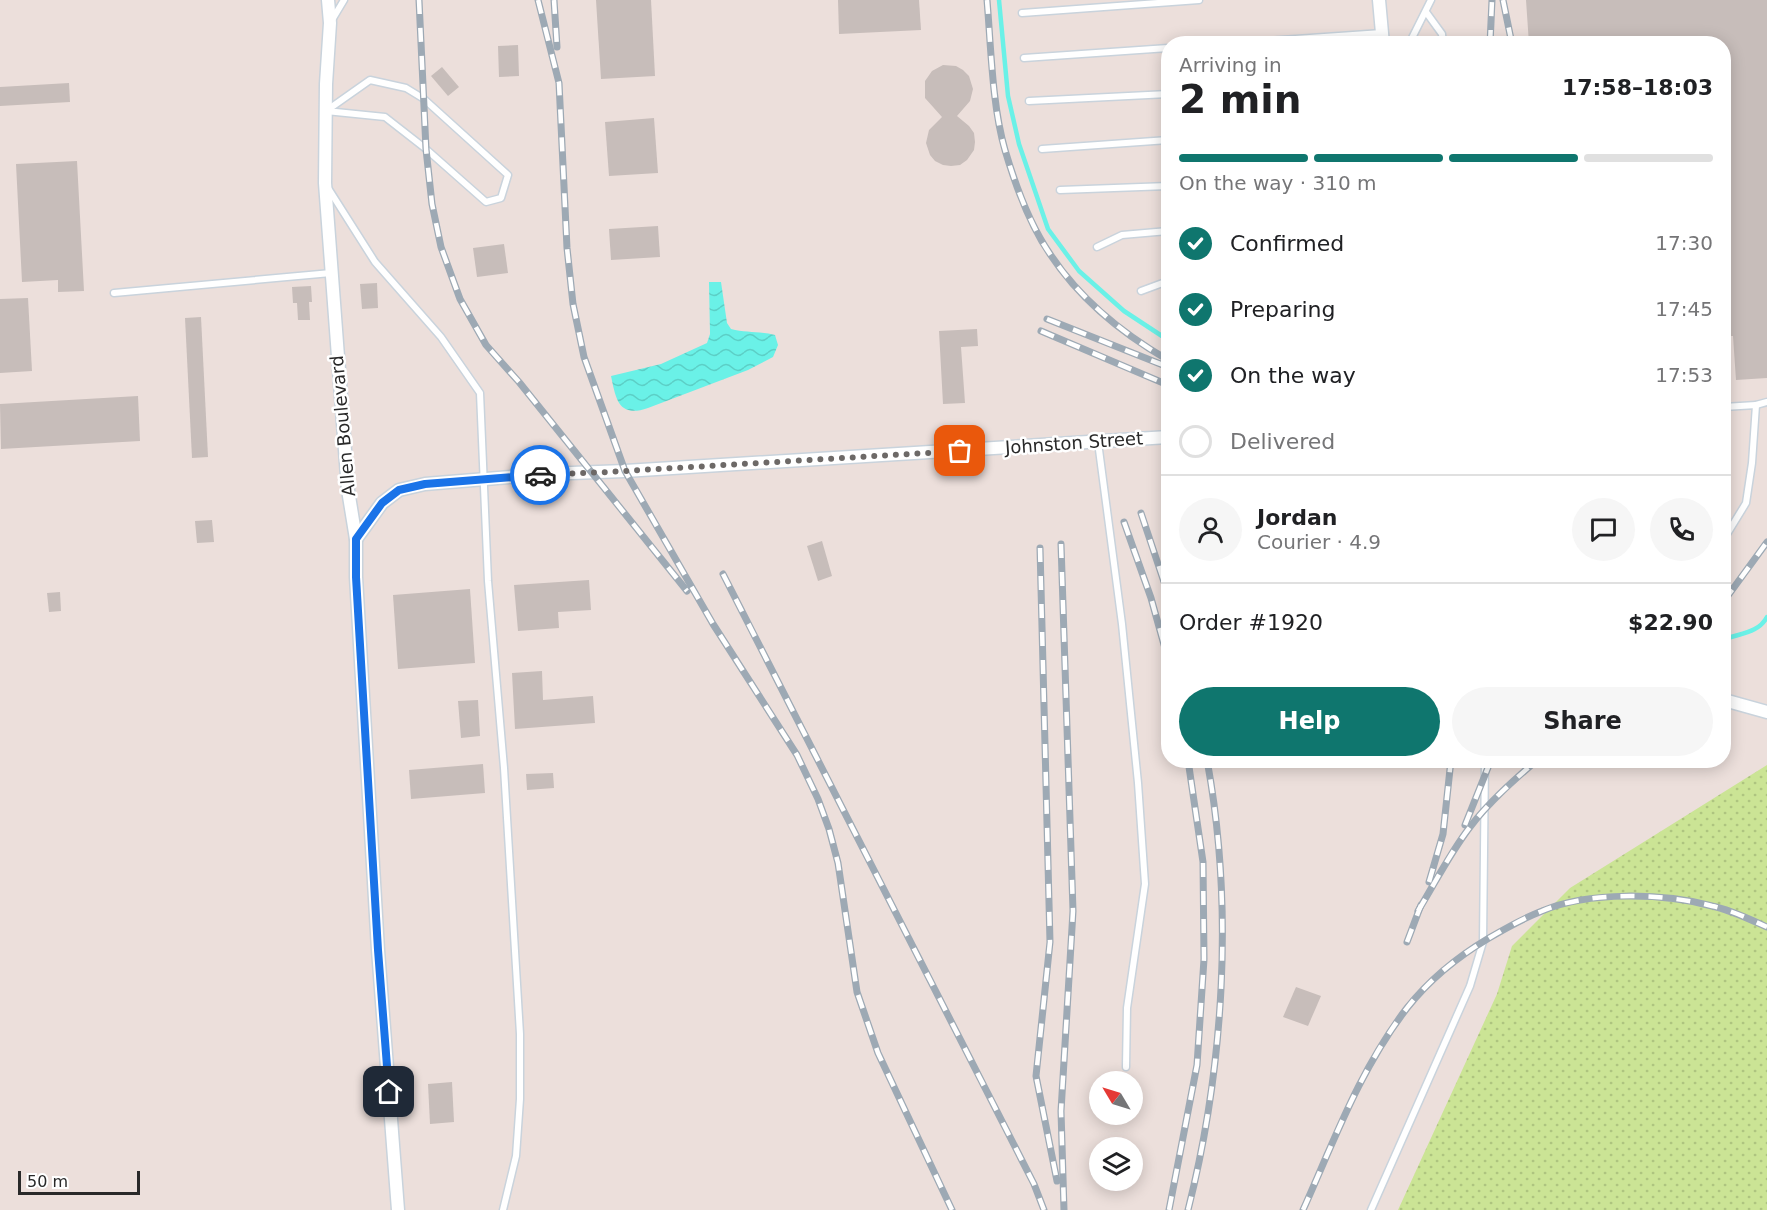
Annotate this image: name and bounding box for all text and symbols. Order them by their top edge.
text: Arriving in [1179,53,1282,77]
text: 17:58–18:03 [1562,75,1713,100]
text: 2 min [1179,77,1301,122]
text: On the way · 310 m [1179,171,1377,195]
icon: check [1179,227,1212,260]
text: Confirmed [1230,231,1344,256]
text: 17:30 [1655,231,1713,255]
icon: check [1179,293,1212,326]
text: Preparing [1230,297,1336,322]
text: 17:45 [1655,297,1713,321]
street label: Allen Boulevard [326,355,359,497]
icon: check [1179,359,1212,392]
text: On the way [1230,363,1356,388]
text: 17:53 [1655,363,1713,387]
pin [934,425,985,476]
street label: Johnston Street [1003,427,1144,458]
text: Delivered [1230,429,1335,454]
icon: bag [943,434,976,467]
courier [510,445,570,505]
icon: car [524,459,557,492]
button: person [1179,498,1242,561]
button: chat [1572,498,1635,561]
button: phone [1650,498,1713,561]
text: Jordan [1257,505,1337,530]
text: Courier · 4.9 [1257,530,1381,554]
text: Order #1920 [1179,610,1323,635]
text: $22.90 [1628,610,1713,635]
button: Help [1179,687,1440,756]
button: Share [1452,687,1713,756]
pin [363,1066,414,1117]
north arrow [1089,1071,1143,1125]
map controls [1089,1071,1143,1191]
icon: home [372,1075,405,1108]
button: layers [1089,1137,1143,1191]
scale bar [18,1168,140,1196]
text: 50 m [27,1172,68,1191]

